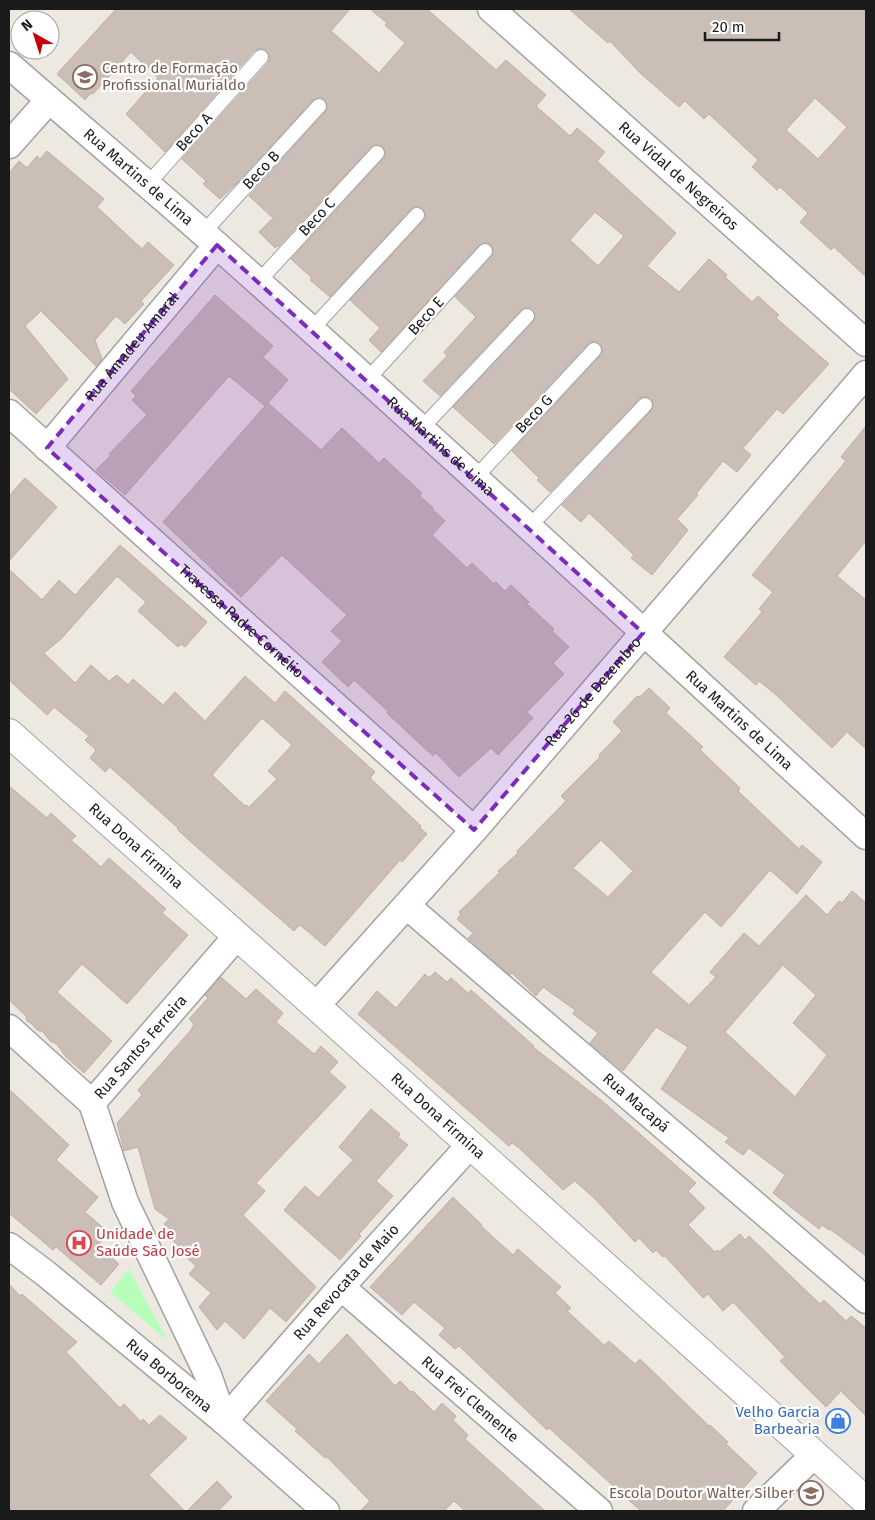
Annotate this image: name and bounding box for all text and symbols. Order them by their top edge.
north arrow [10,10,60,60]
scale bar [705,10,779,42]
text: N [18,16,36,35]
text: 20 m [712,18,745,36]
place label: Centro de Formação Profissional Murialdo [102,59,246,94]
school or university icon: Centro de Formação Profissional Murialdo [72,64,98,90]
street label: Beco A [172,109,216,155]
street label: Rua Vidal de Negreiros [615,118,742,234]
street label: Rua Martins de Lima [80,125,197,229]
street label: Beco B [239,147,283,193]
street label: Beco C [295,194,339,240]
street label: Rua Amadeu Amaral [81,288,183,405]
street label: Beco E [404,293,448,339]
street label: Beco G [512,391,556,437]
street label: Rua Martins de Lima [383,393,498,500]
street label: Travessa Padre Cornélio [175,561,307,682]
street label: Rua 26 de Dezembro [541,633,645,750]
street label: Rua Martins de Lima [682,666,797,774]
street label: Rua Dona Firmina [85,799,187,893]
street label: Rua Santos Ferreira [90,991,191,1103]
street label: Rua Dona Firmina [387,1069,489,1163]
street label: Rua Macapá [599,1069,673,1136]
street label: Rua Revocata de Maio [290,1220,403,1344]
place label: Unidade de Saúde São José [96,1225,200,1260]
hospital icon: Unidade de Saúde São José [66,1230,92,1256]
street label: Rua Borborema [123,1335,216,1416]
street label: Rua Frei Clemente [418,1352,522,1446]
place label: Velho Garcia Barbearia [735,1403,820,1438]
shop icon: Velho Garcia Barbearia [825,1408,851,1434]
school or university icon: Escola Doutor Walter Silber [798,1480,824,1506]
place label: Escola Doutor Walter Silber [609,1484,794,1502]

